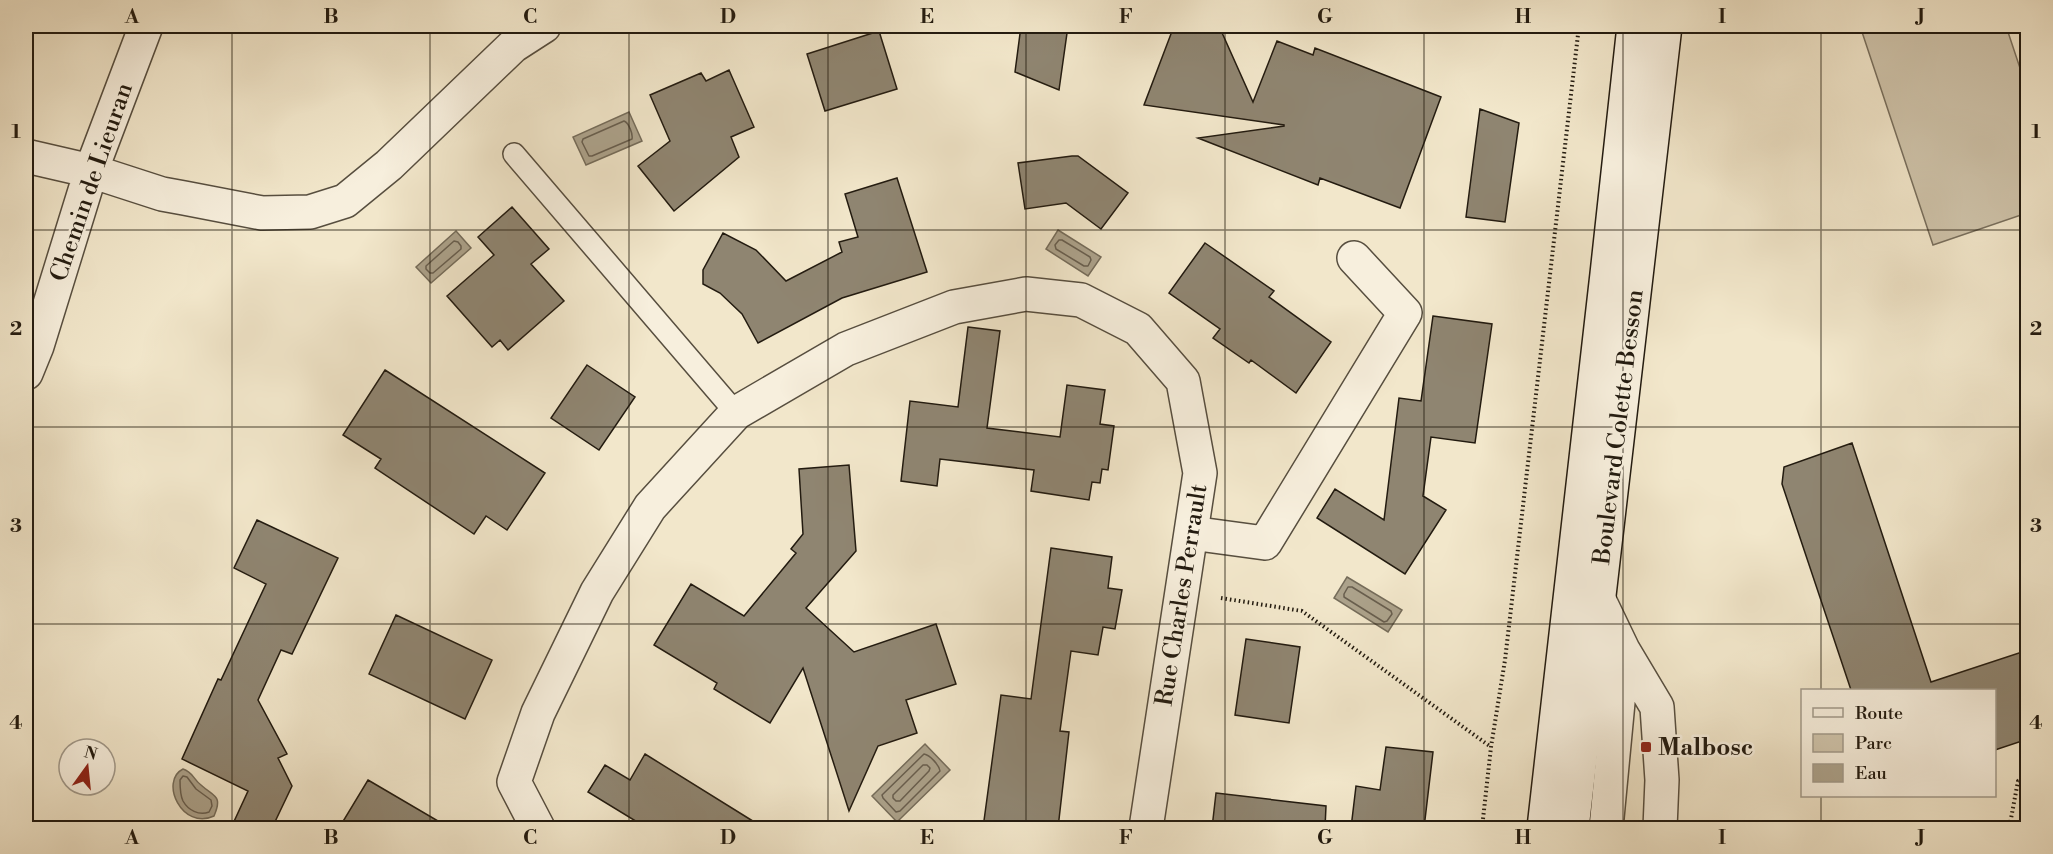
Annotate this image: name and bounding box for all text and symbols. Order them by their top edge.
text: A [124,5,140,30]
text: B [323,5,339,30]
text: C [523,5,537,30]
text: D [720,5,736,30]
text: E [920,5,934,30]
text: F [1119,5,1133,30]
text: G [1317,5,1333,30]
text: H [1515,5,1532,30]
text: I [1718,5,1726,30]
text: J [1914,5,1925,30]
street label: Chemin de Lieuran [44,79,140,286]
text: 1 [11,120,21,145]
text: 1 [2031,120,2041,145]
street label: Boulevard Colette Besson [1587,288,1651,567]
text: 2 [10,317,22,342]
text: 2 [2030,317,2042,342]
street label: Rue Charles Perrault [1150,481,1214,708]
text: 3 [10,514,22,539]
text: 3 [2030,514,2042,539]
legend [1801,689,1996,797]
text: Route [1855,702,1903,725]
text: 4 [9,711,23,736]
text: 4 [2029,711,2043,736]
text: Parc [1855,732,1892,755]
place label: Malbosc [1658,733,1753,763]
north arrow [57,737,117,797]
marker: Malbosc [1639,740,1653,754]
text: N [82,742,100,765]
text: Eau [1855,762,1888,785]
text: A [124,826,140,851]
text: B [323,826,339,851]
text: C [523,826,537,851]
text: D [720,826,736,851]
text: E [920,826,934,851]
text: F [1119,826,1133,851]
text: G [1317,826,1333,851]
text: H [1515,826,1532,851]
text: I [1718,826,1726,851]
text: J [1914,826,1925,851]

